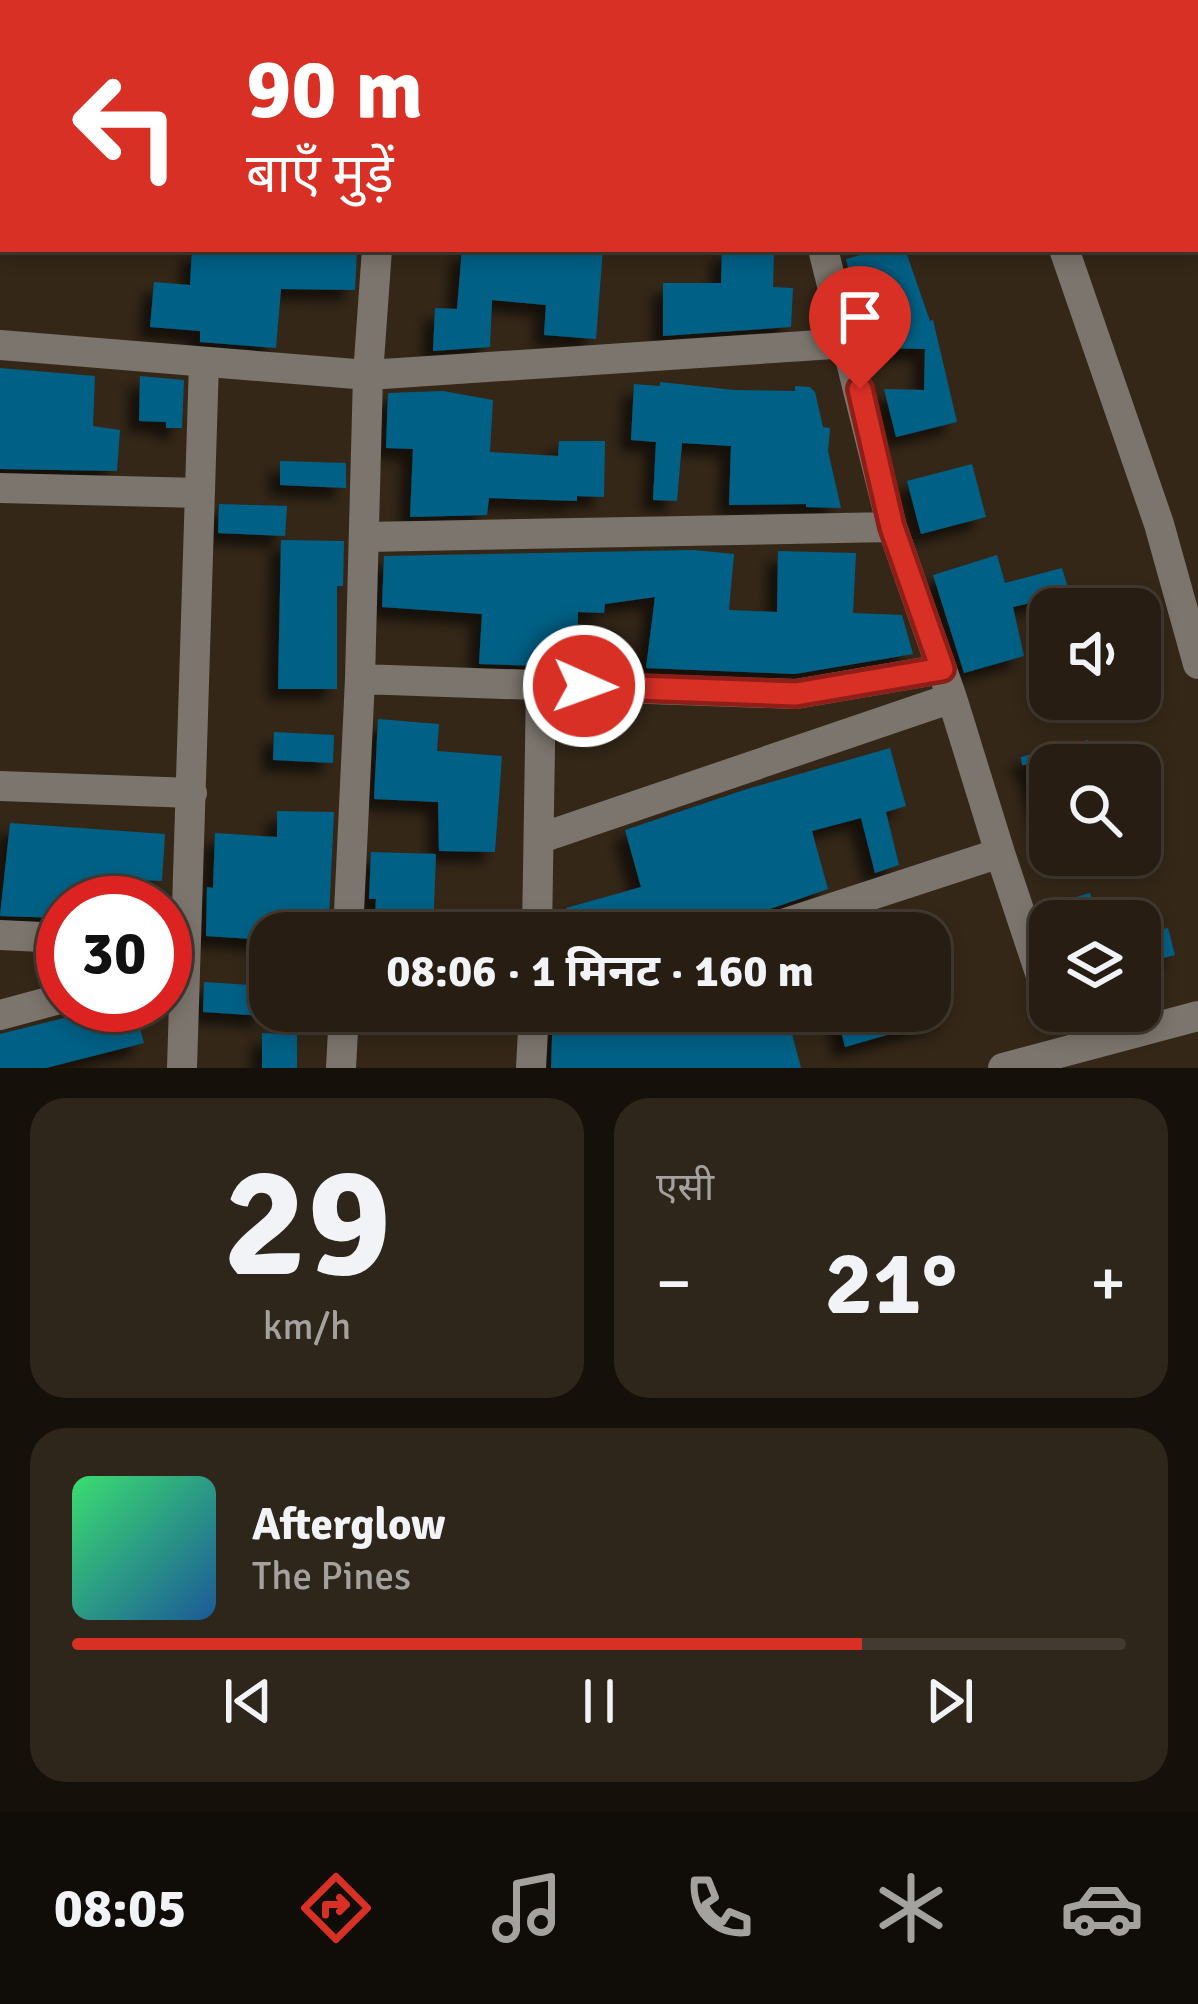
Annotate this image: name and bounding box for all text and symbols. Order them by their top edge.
text: 90 m [246,38,423,142]
icon: left [48,48,204,204]
text: बाएँ मुड़ें [246,141,394,208]
pin [809,266,911,389]
icon: arrive [827,284,893,350]
map controls [1029,588,1161,1032]
button: sound [1029,588,1161,720]
position arrow [521,623,647,749]
button: search [1029,744,1161,876]
speed limit sign: 30 [36,876,192,1032]
button: layers [1029,900,1161,1032]
text: 08:06 · 1 मिनट · 160 m [386,944,814,999]
text: 29 [223,1127,391,1320]
text: एसी [656,1163,714,1211]
text: 21° [824,1228,958,1339]
text: − [656,1243,692,1324]
text: + [1090,1243,1126,1324]
text: km/h [263,1302,351,1350]
text: Afterglow [252,1497,445,1552]
text: The Pines [252,1552,411,1600]
icon: previous [215,1668,281,1734]
icon: pause [566,1668,632,1734]
icon: next [917,1668,983,1734]
icon: directions [294,1866,378,1950]
icon: music [485,1866,569,1950]
icon: phone [677,1866,761,1950]
icon: climate [869,1866,953,1950]
icon: car [1060,1866,1144,1950]
text: 08:05 [54,1875,186,1942]

